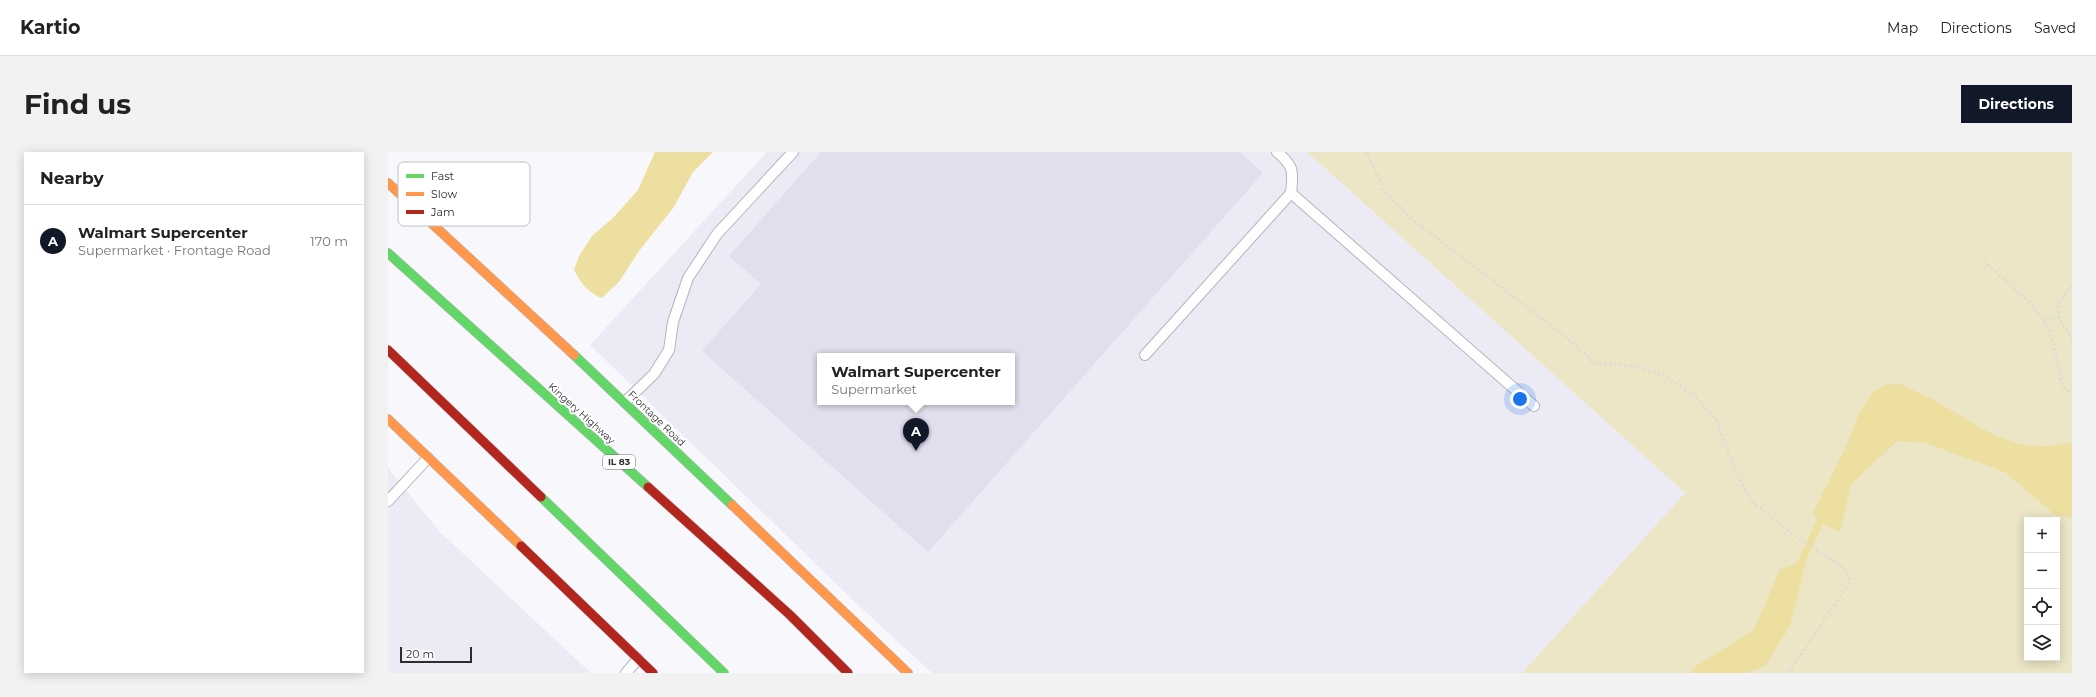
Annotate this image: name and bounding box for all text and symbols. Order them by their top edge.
text: Kartio [20,16,80,39]
text: Map [1887,19,1918,37]
text: Directions [1940,19,2012,37]
text: Saved [2034,19,2076,37]
button: Directions [1961,85,2072,123]
text: Find us [24,87,131,121]
legend [398,162,530,226]
text: Nearby [40,168,104,188]
text: Fast [431,169,455,183]
text: Slow [431,187,457,201]
text: Jam [430,205,455,219]
text: Walmart Supercenter [78,223,248,242]
text: A [48,233,58,249]
text: 170 m [310,233,348,249]
text: Supermarket · Frontage Road [78,242,271,258]
popup [817,353,1015,405]
text: Walmart Supercenter [831,362,1001,381]
street label: Kingery Highway [546,380,618,447]
text: Supermarket [831,381,917,397]
street label: Frontage Road [625,388,688,449]
your location [1510,389,1530,409]
pin: A [903,418,929,451]
road number: IL 83 [603,455,635,469]
map controls [2024,517,2060,661]
button: + [2024,517,2060,553]
button: − [2024,553,2060,589]
button: locate [2024,589,2060,625]
button: layers [2024,625,2060,661]
scale bar [400,645,472,664]
text: 20 m [406,647,434,661]

